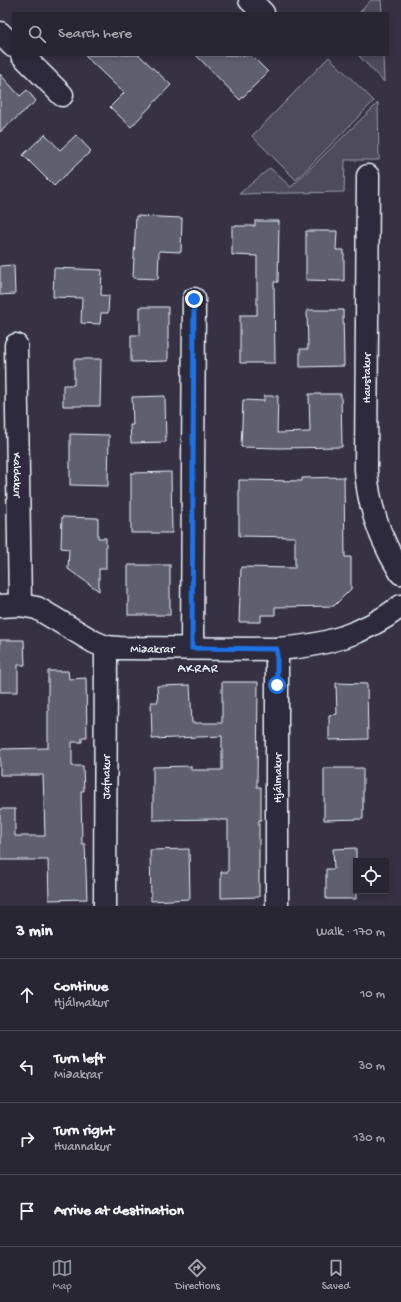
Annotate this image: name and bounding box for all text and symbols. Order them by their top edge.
search box [12,12,389,56]
icon: search [26,23,48,45]
text: Search here [58,25,132,43]
route end [185,290,203,308]
street label: Haustakur [361,351,375,403]
street label: Kaldakur [9,452,23,499]
street label: Miðakrar [130,643,176,657]
district label: AKRAR [177,662,219,677]
route start [268,676,286,694]
street label: Hjálmakur [272,751,286,803]
street label: Jafnakur [100,753,115,799]
map controls [353,858,389,894]
button: locate [353,858,389,894]
text: 3 min [16,922,53,942]
text: Walk · 170 m [316,925,385,940]
text: Continue [54,978,108,996]
icon: ahead [16,984,38,1006]
text: 10 m [360,987,385,1002]
text: Hjálmakur [54,996,108,1011]
text: Turn left [54,1050,105,1068]
icon: left [16,1056,38,1078]
text: 30 m [359,1059,385,1074]
text: Miðakrar [54,1068,102,1083]
text: Turn right [54,1122,114,1140]
icon: right [16,1128,38,1150]
text: 130 m [353,1131,385,1146]
text: Hvannakur [54,1140,110,1155]
icon: arrive [16,1200,38,1222]
text: Arrive at destination [54,1202,184,1220]
tab: Map [51,1257,73,1293]
tab: Directions [175,1257,220,1293]
tab: Saved [322,1257,350,1293]

